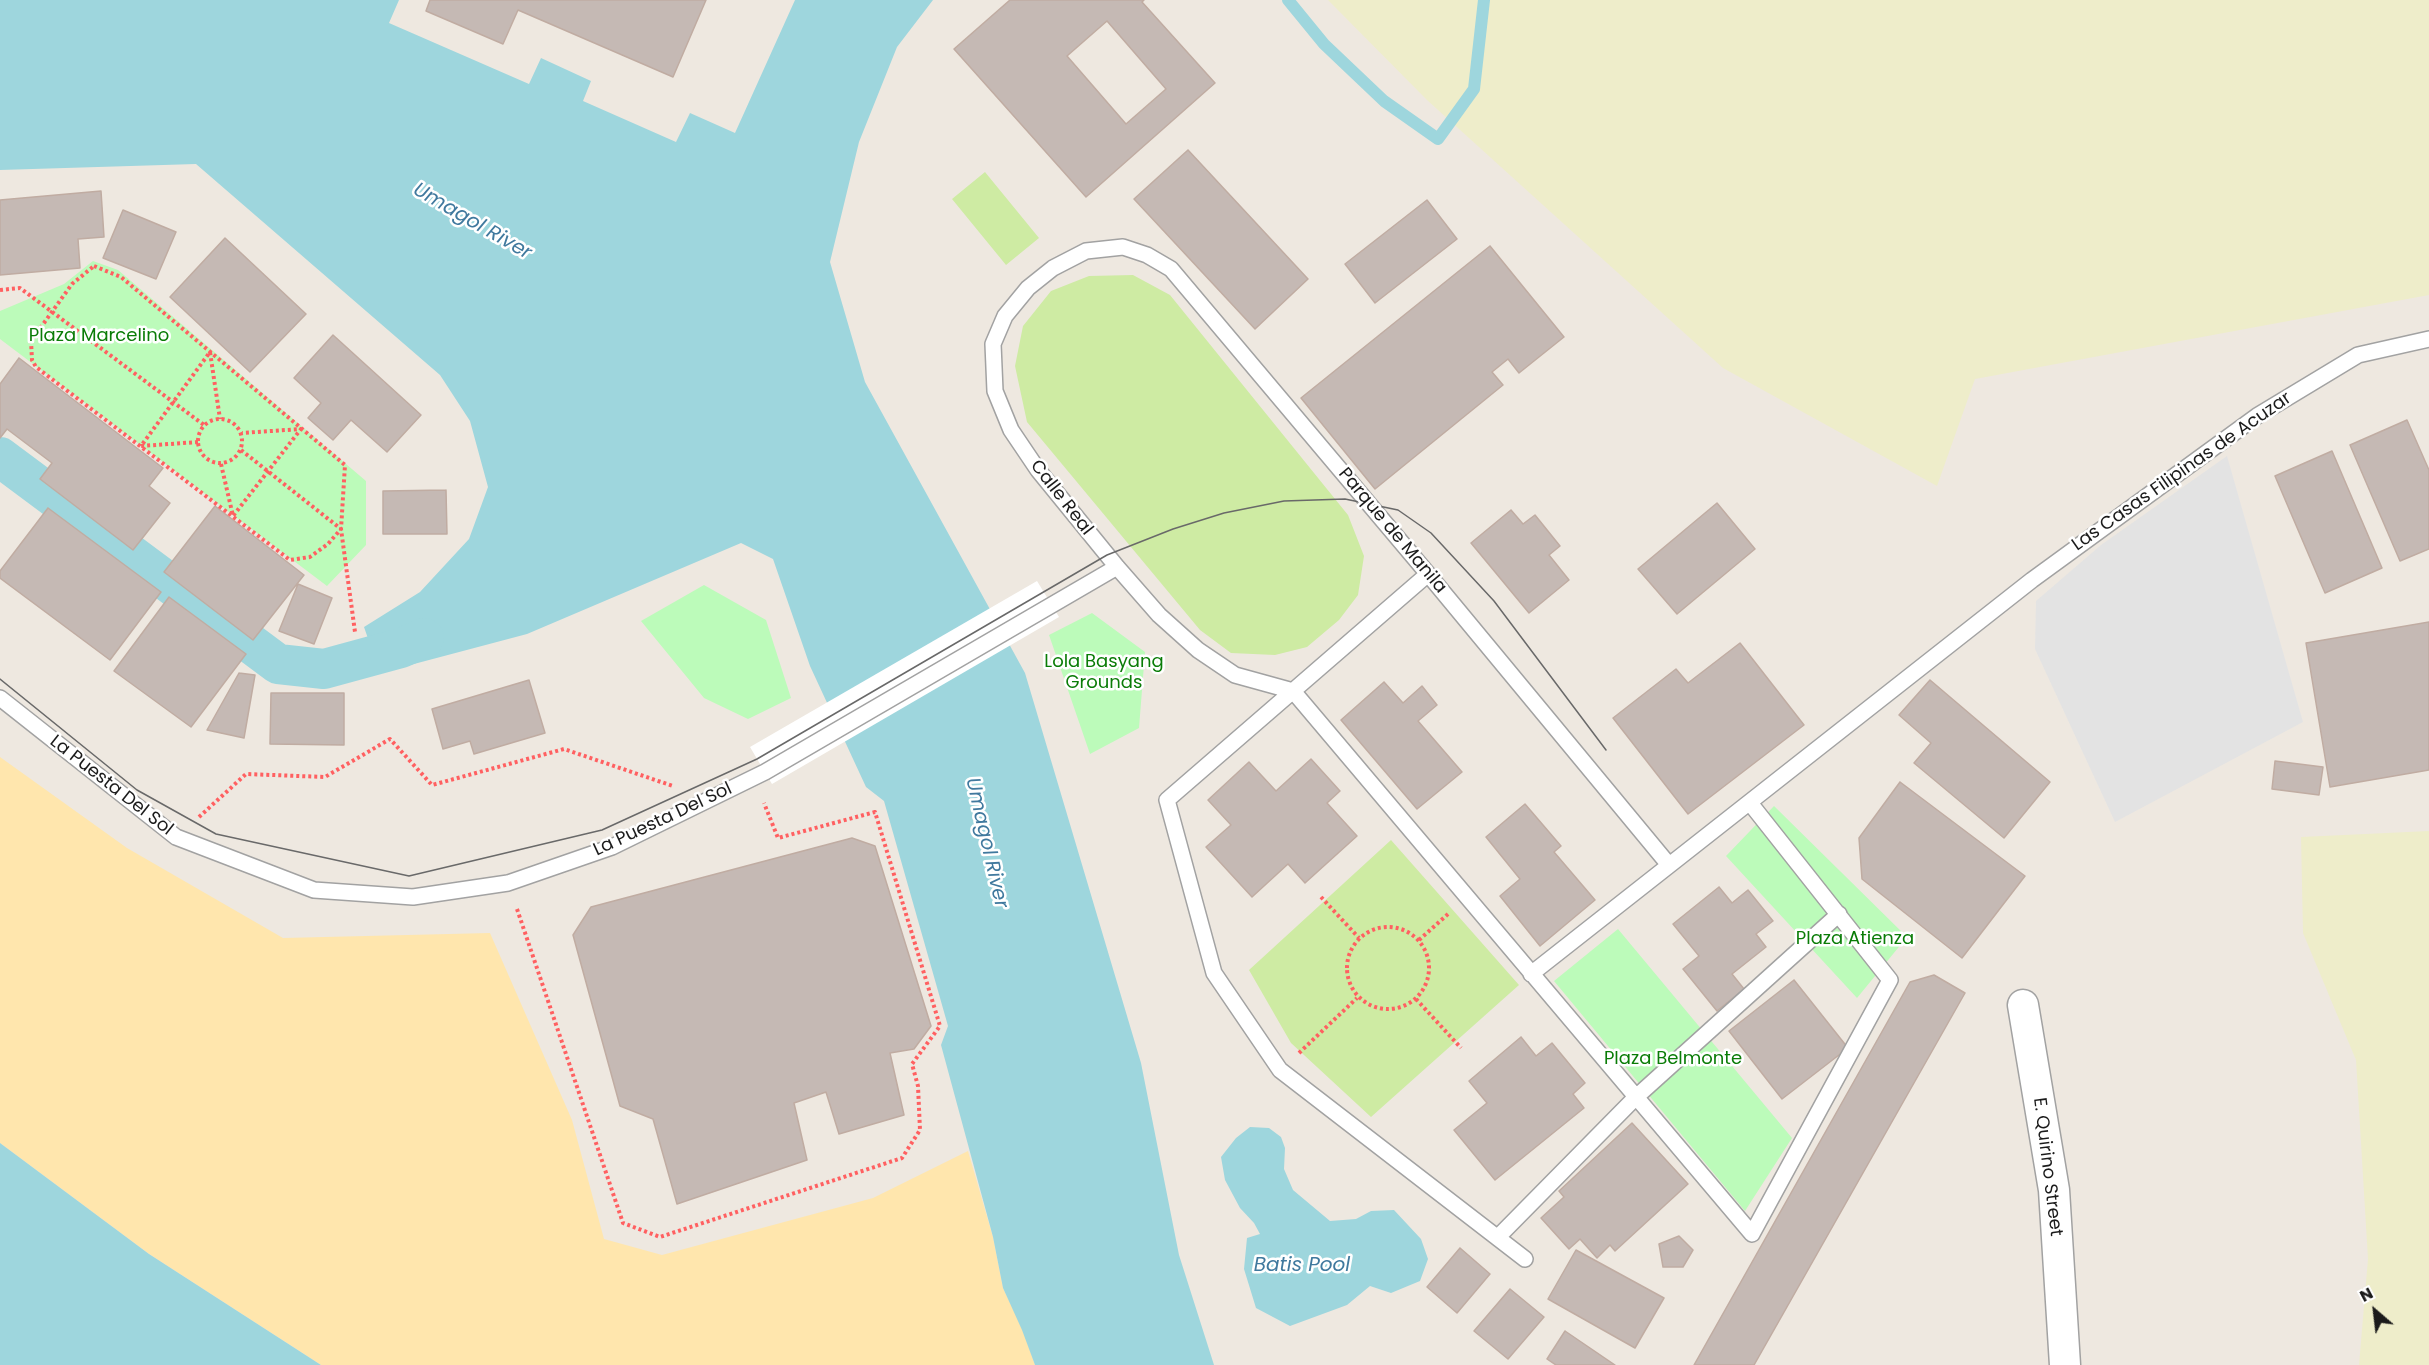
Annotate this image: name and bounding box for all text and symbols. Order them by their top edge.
water label: Umagol River [408,178,536,266]
park label: Plaza Marcelino [29,325,169,347]
street label: Las Casas Filipinas de Acuzar [2068,388,2296,556]
street label: Calle Real [1025,456,1097,540]
street label: Parque de Manila [1333,464,1451,598]
park label: Lola Basyang Grounds [1044,651,1164,694]
street label: La Puesta Del Sol [45,731,177,841]
water label: Umagol River [959,776,1013,910]
street label: La Puesta Del Sol [590,778,736,862]
park label: Plaza Atienza [1796,928,1914,950]
park label: Plaza Belmonte [1604,1048,1742,1070]
street label: E. Quirino Street [2028,1096,2066,1238]
water label: Batis Pool [1254,1254,1350,1278]
north arrow [2345,1281,2405,1341]
text: N [2356,1282,2377,1308]

